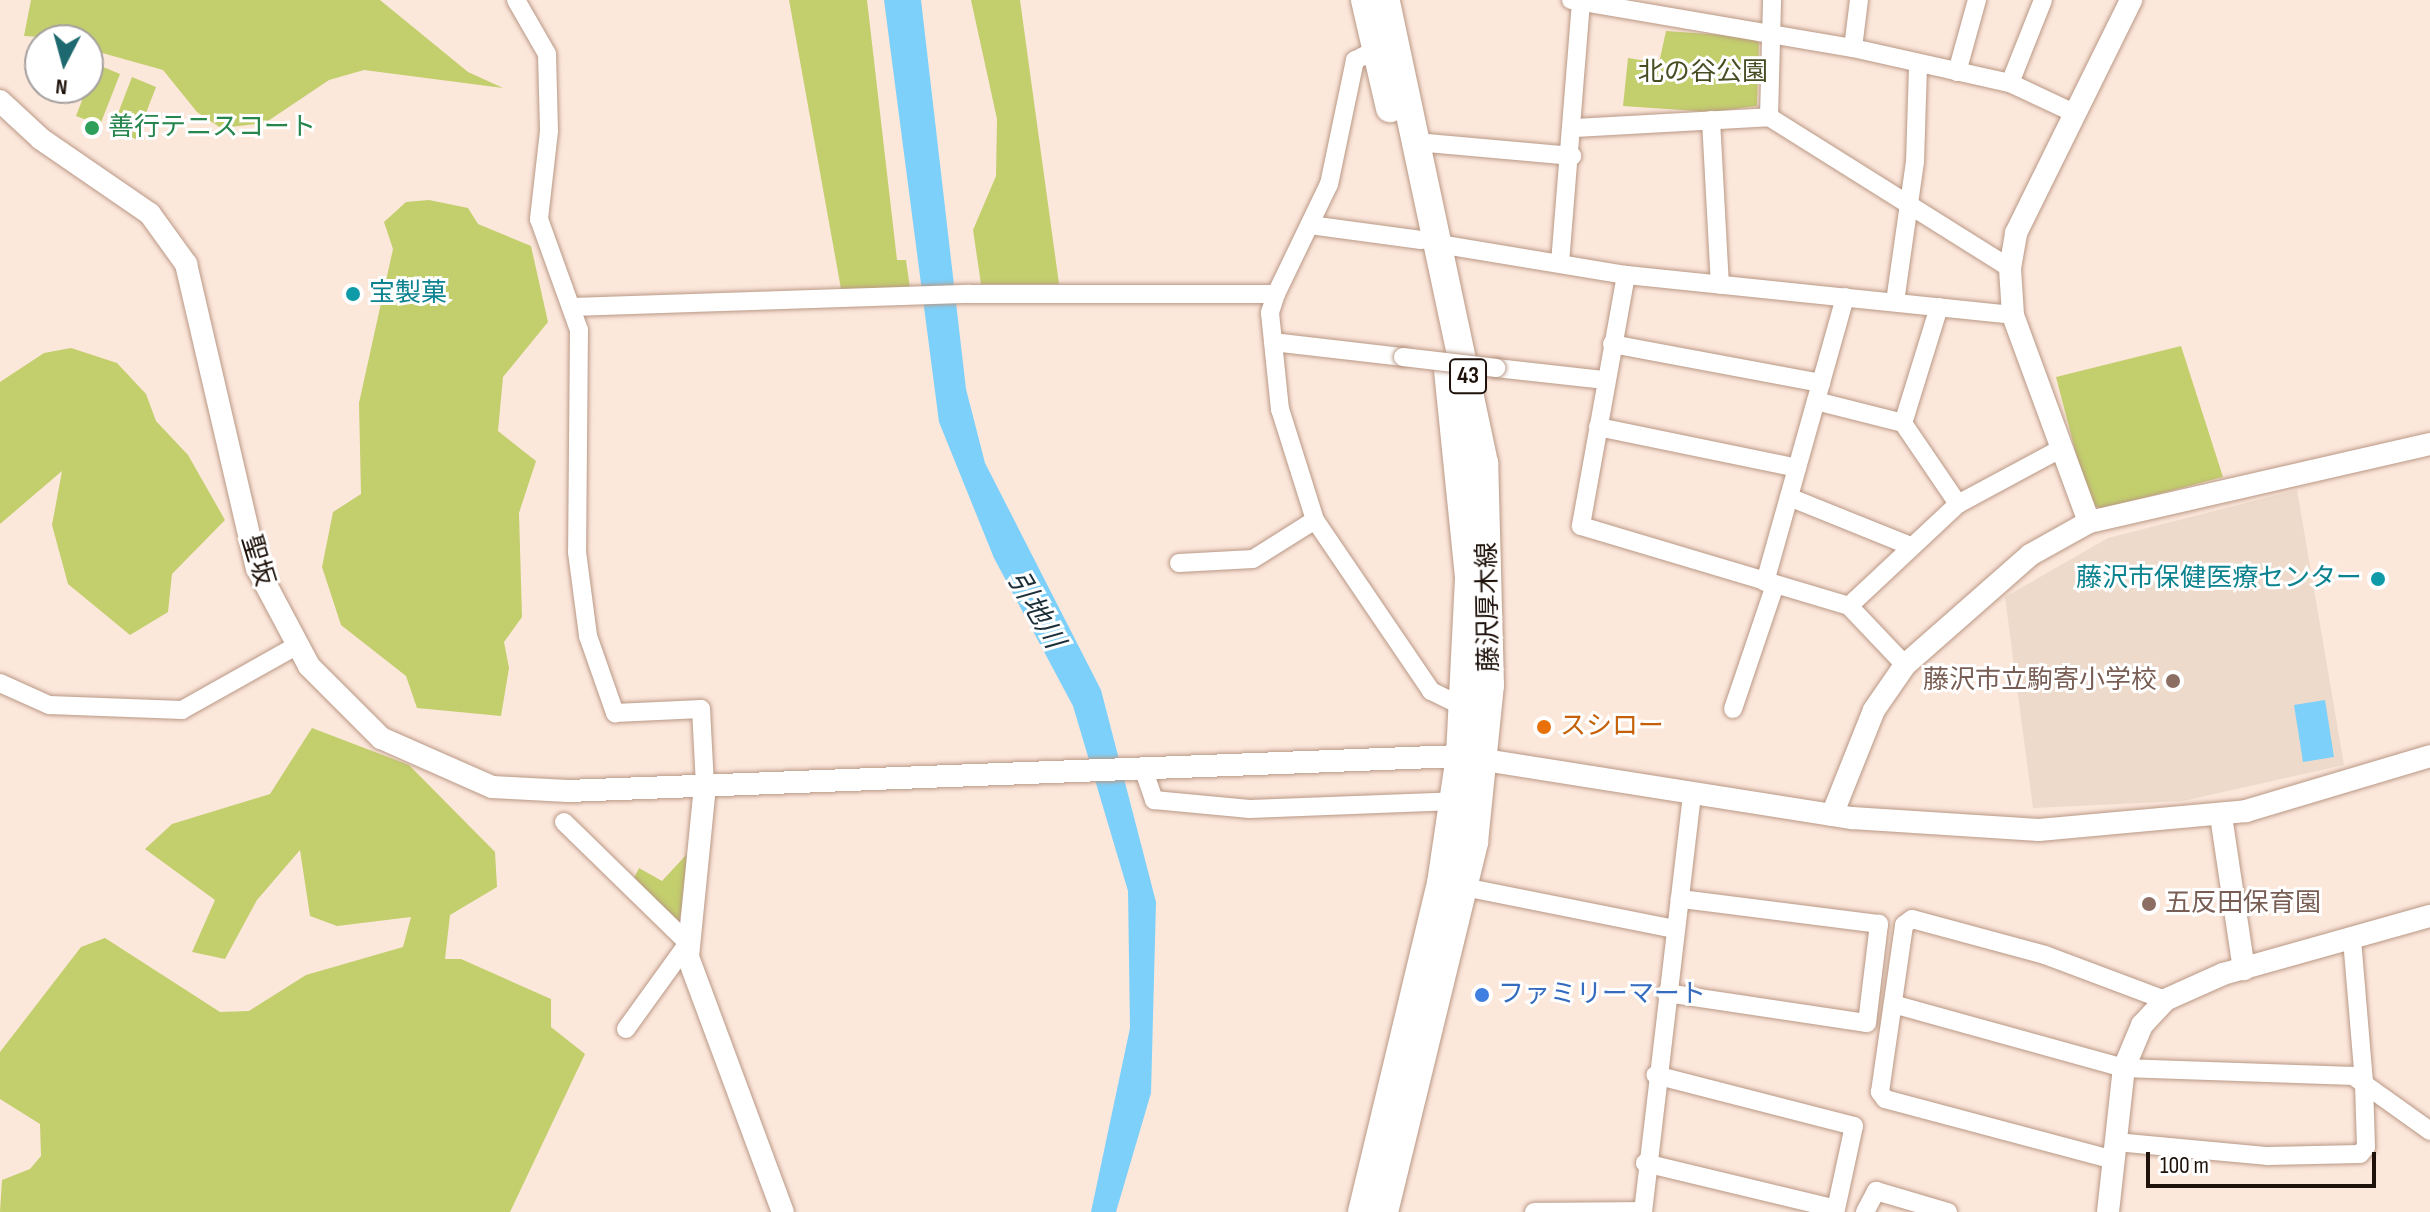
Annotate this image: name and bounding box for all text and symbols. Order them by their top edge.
north arrow [24,24,104,104]
park label: 北の谷公園 [1638,57,1768,89]
text: N [54,72,69,100]
place label: 善行テニスコート [108,112,316,144]
marker: 善行テニスコート [83,119,101,137]
place label: 宝製菓 [369,278,447,310]
marker: 宝製菓 [344,285,362,303]
road number: 43 [1448,356,1488,396]
street label: 聖坂 [234,532,280,590]
street label: 藤沢厚木線 [1472,542,1506,672]
place label: 藤沢市保健医療センター [2076,563,2362,595]
water label: 引地川 [999,565,1071,655]
marker: 藤沢市保健医療センター [2369,570,2387,588]
place label: 藤沢市立駒寄小学校 [1923,665,2157,697]
marker: 藤沢市立駒寄小学校 [2164,672,2182,690]
place label: スシロー [1560,711,1664,743]
marker: スシロー [1535,718,1553,736]
place label: 五反田保育園 [2165,888,2321,920]
marker: 五反田保育園 [2140,895,2158,913]
place label: ファミリーマート [1498,979,1706,1011]
marker: ファミリーマート [1473,986,1491,1004]
scale bar [2150,1136,2380,1186]
text: 100 m [2160,1151,2209,1180]

